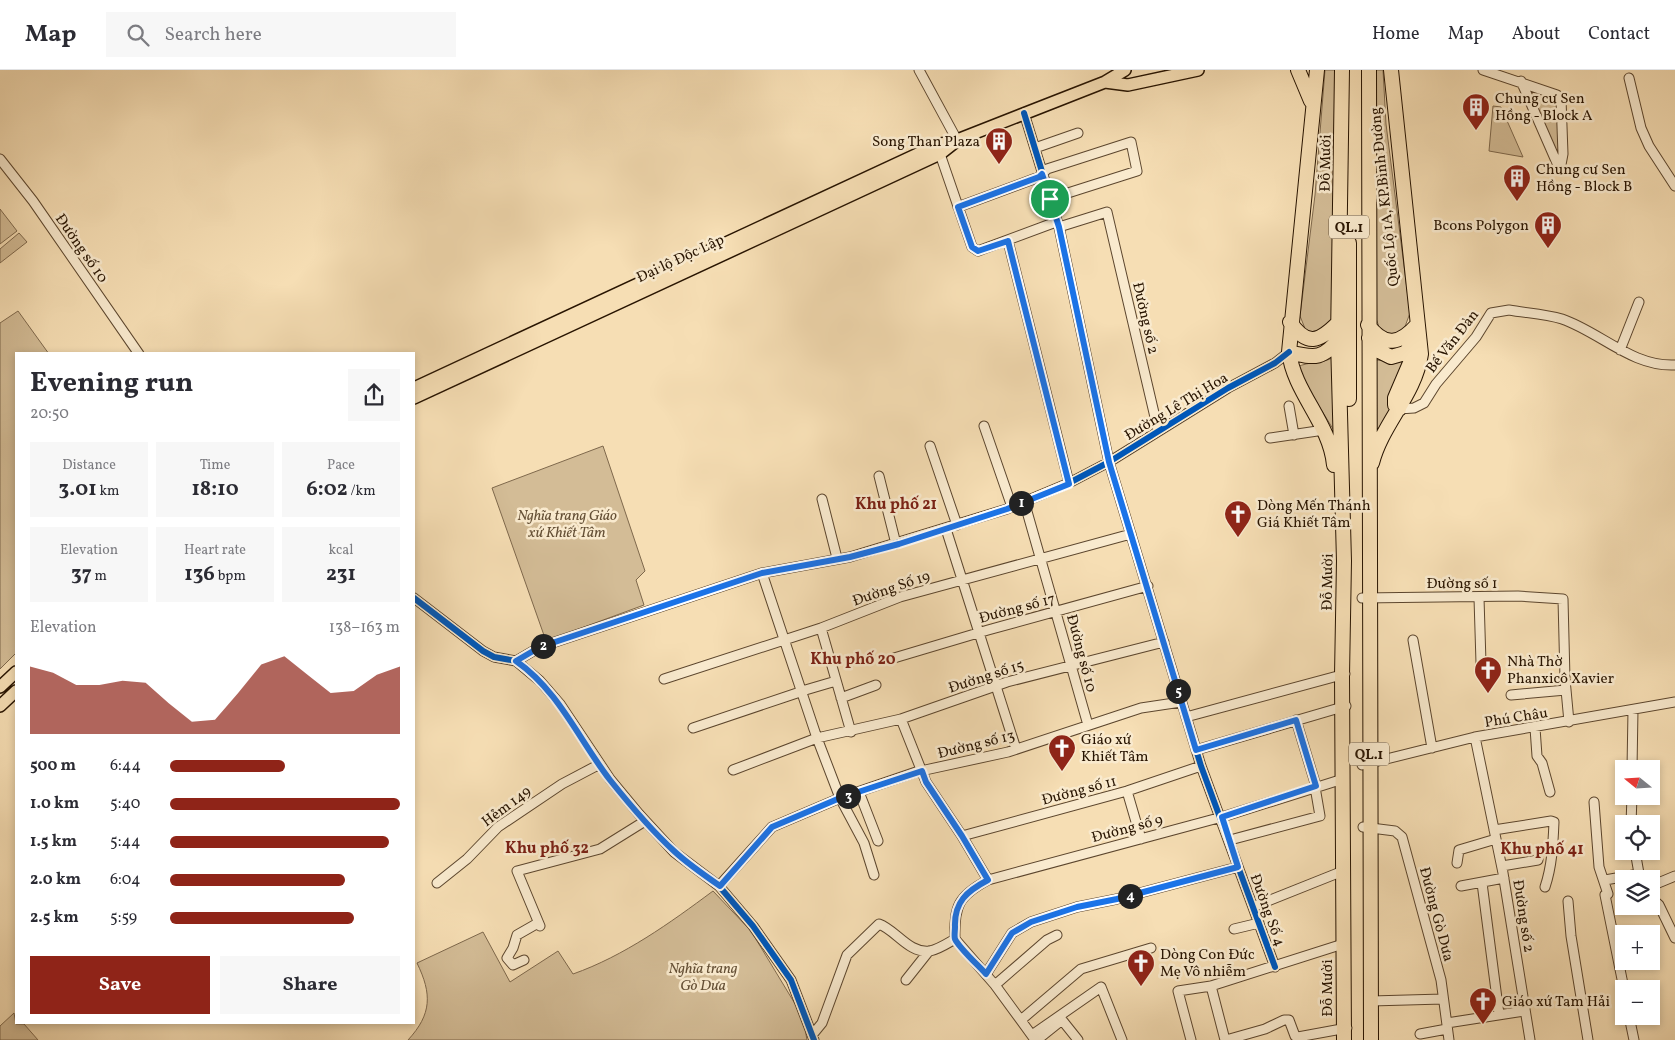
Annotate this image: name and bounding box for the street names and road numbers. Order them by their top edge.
street label: Quốc Lộ 1A, KP.Bình Đường [1366,106,1405,288]
street label: Đỗ Mười [1316,134,1337,192]
street label: Đường số 10 [49,210,112,288]
road number: QL.1 [1329,216,1369,238]
street label: Đại lộ Độc Lập [633,230,728,289]
street label: Đường số 2 [1126,280,1163,356]
street label: Bế Văn Đàn [1422,306,1485,378]
street label: Đường Lê Thị Hoa [1121,368,1233,447]
street label: Đỗ Mười [1318,553,1339,611]
street label: Đường Số 19 [850,566,933,612]
street label: Đường số 1 [1427,574,1497,595]
street label: Đường số 17 [977,589,1058,630]
street label: Đường số 10 [1060,612,1101,695]
street label: Đường số 15 [946,655,1027,699]
street label: Phú Châu [1483,703,1549,734]
street label: Đường số 13 [936,726,1017,765]
road number: QL.1 [1349,742,1389,766]
street label: Đường số 11 [1040,771,1119,812]
street label: Hẻm 149 [478,782,536,833]
street label: Đường số 9 [1089,810,1166,849]
street label: Đường Gò Dưa [1413,865,1458,964]
street label: Đường Số 4 [1244,871,1289,950]
street label: Đường số 2 [1506,878,1539,954]
street label: Đỗ Mười [1318,959,1339,1017]

